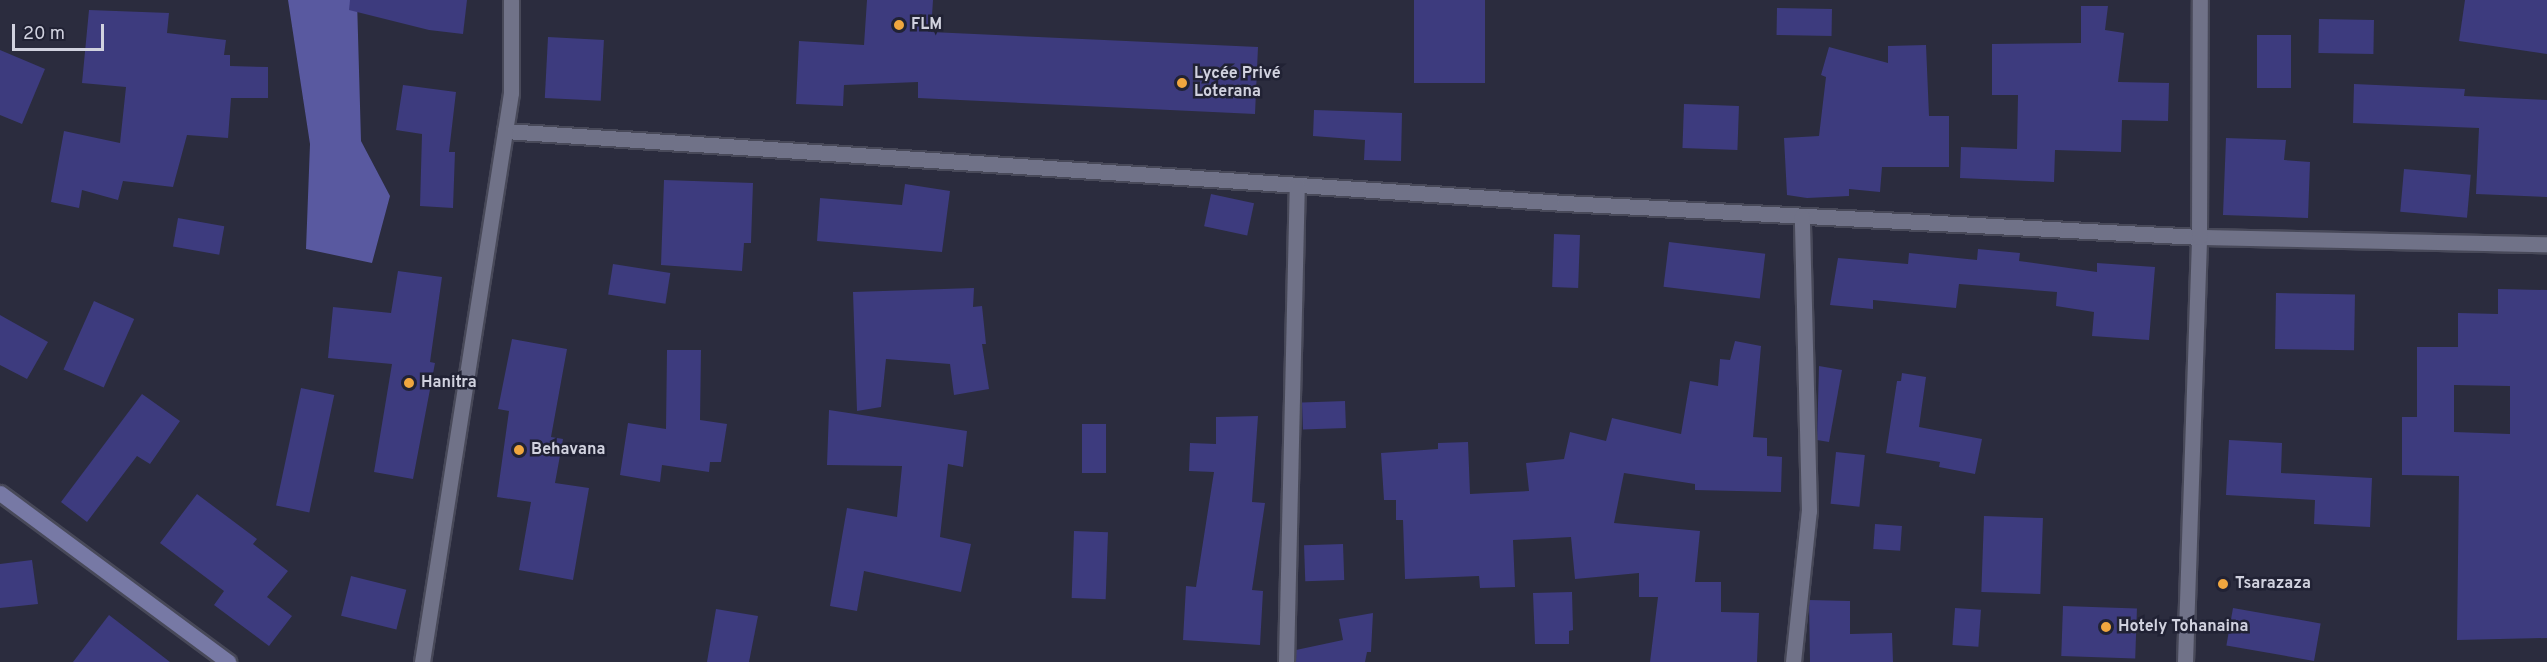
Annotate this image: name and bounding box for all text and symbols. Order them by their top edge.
scale bar [15,12,106,50]
place label: FLM [911,15,942,35]
marker: FLM [892,18,906,32]
text: 20 m [23,23,65,46]
place label: Lycée Privé Loterana [1194,64,1281,102]
marker: Lycée Privé Loterana [1175,76,1189,90]
place label: Hanitra [421,373,477,393]
marker: Hanitra [402,376,416,390]
place label: Behavana [531,440,605,460]
marker: Behavana [512,443,526,457]
place label: Tsarazaza [2235,574,2311,594]
marker: Tsarazaza [2216,577,2230,591]
place label: Hotely Tohanaina [2118,617,2248,637]
marker: Hotely Tohanaina [2099,620,2113,634]

